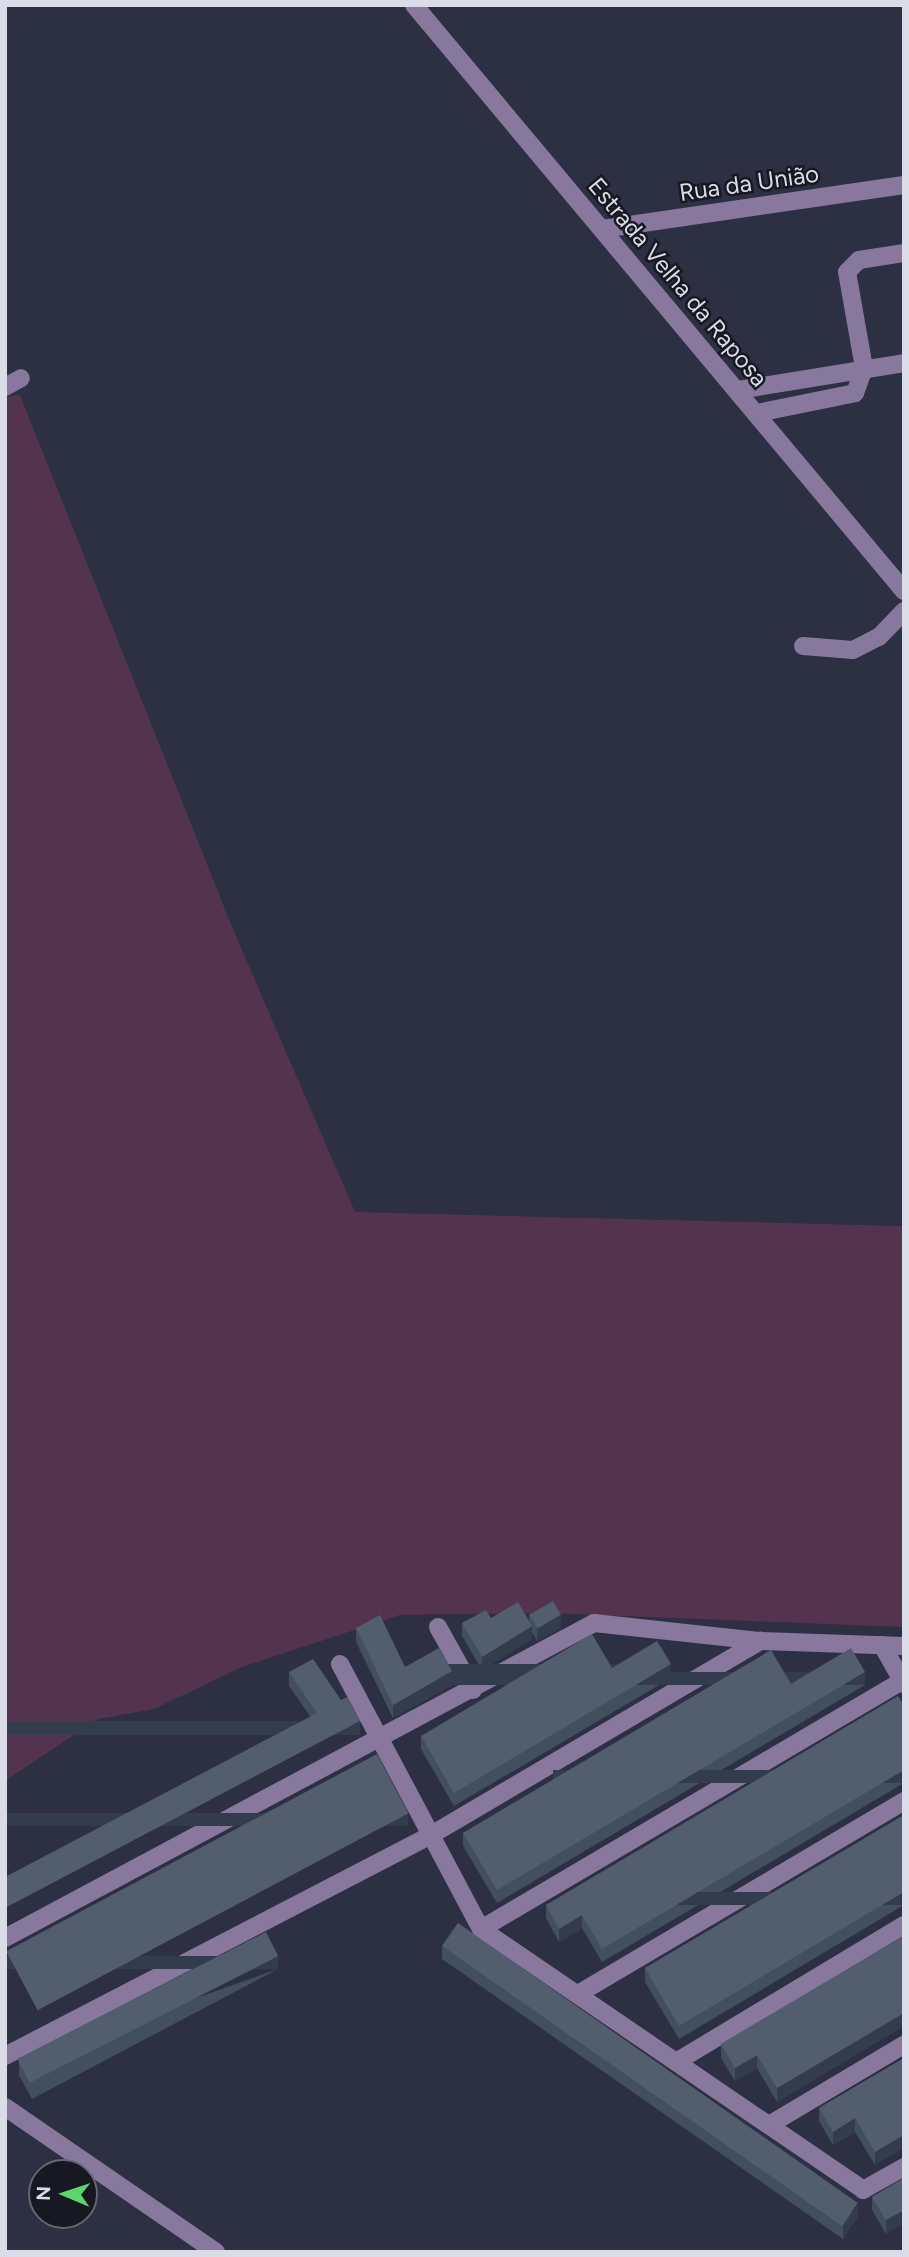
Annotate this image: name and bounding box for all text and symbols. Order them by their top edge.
street label: Rua da União [677,159,821,207]
street label: Estrada Velha da Raposa [582,172,774,392]
north arrow [28,2159,98,2229]
text: N [32,2186,55,2201]

